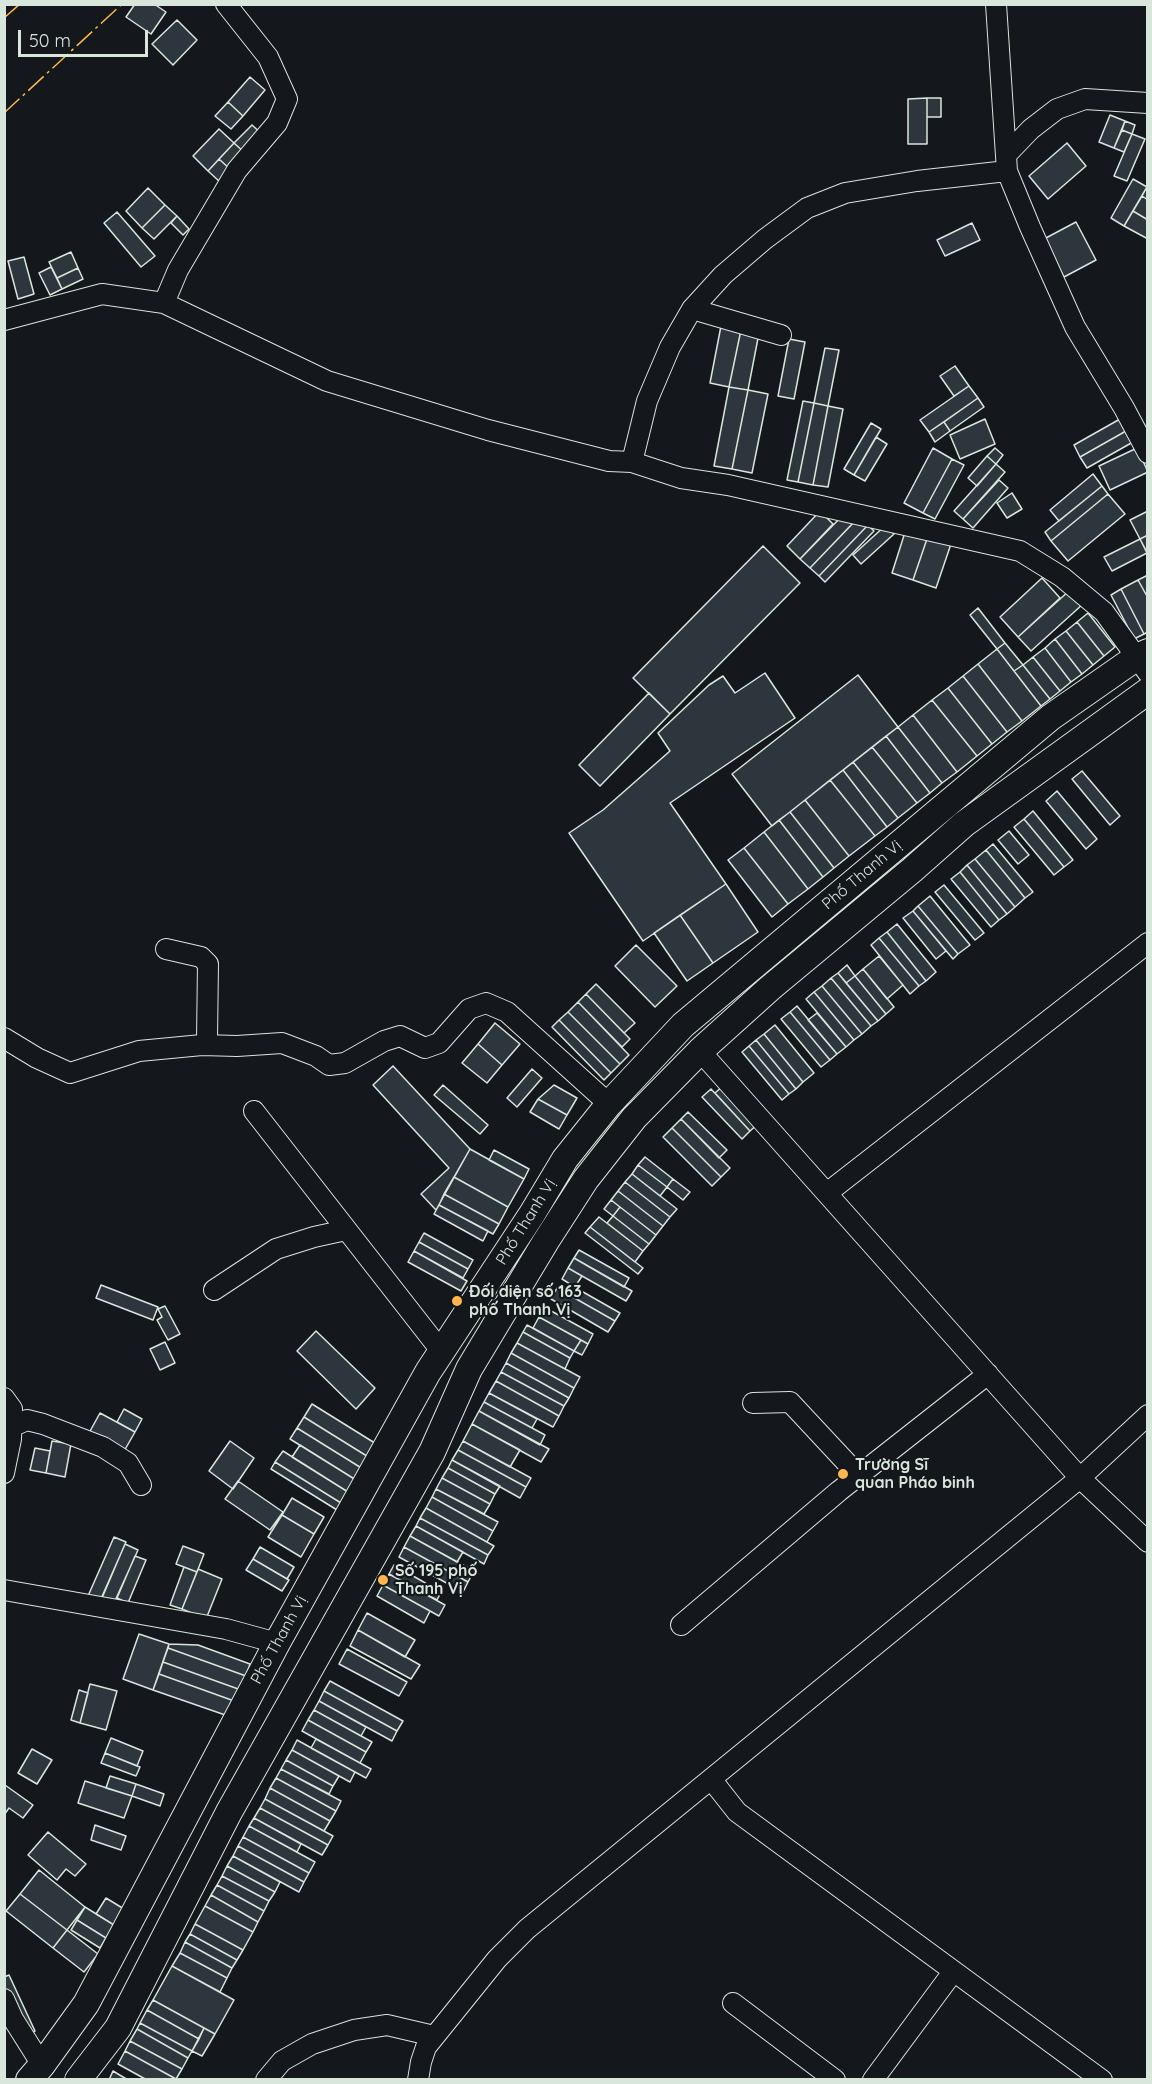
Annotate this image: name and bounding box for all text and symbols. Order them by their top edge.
scale bar [21,18,152,56]
text: 50 m [29,29,71,52]
street label: Phố Thanh Vị [818,836,906,914]
street label: Phố Thanh Vị [492,1175,560,1269]
place label: Đối diện số 163 phố Thanh Vị [469,1282,582,1320]
marker: Đối diện số 163 phố Thanh Vị [450,1294,464,1308]
place label: Trường Sĩ quan Pháo binh [855,1455,975,1493]
marker: Trường Sĩ quan Pháo binh [836,1467,850,1481]
place label: Số 195 phố Thanh Vị [395,1561,477,1599]
marker: Số 195 phố Thanh Vị [376,1573,390,1587]
street label: Phố Thanh Vị [247,1593,311,1687]

